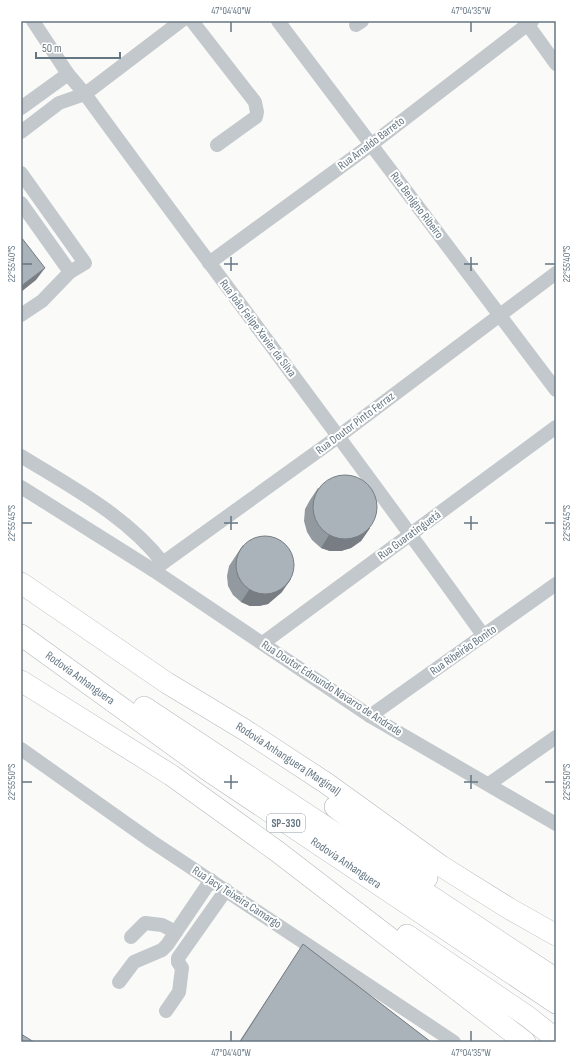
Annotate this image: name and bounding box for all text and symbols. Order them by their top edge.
text: 47°04'40"W [211,5,251,17]
text: 47°04'35"W [451,5,491,17]
scale bar [36,34,120,60]
text: 50 m [42,41,62,56]
street label: Rua Arnaldo Barreto [335,113,408,173]
street label: Rua Benígno Ribeiro [387,169,447,242]
text: 22°55'40"S [6,246,18,282]
text: 22°55'40"S [561,246,573,282]
street label: Rua João Felipe Xavier da Silva [216,276,299,380]
street label: Rua Doutor Pinto Ferraz [313,389,398,458]
text: 22°55'45"S [6,505,18,541]
text: 22°55'45"S [561,505,573,541]
street label: Rua Guaratinguetá [375,507,444,563]
street label: Rua Ribeirão Bonito [427,622,500,679]
street label: Rua Doutor Edmundo Navarro de Andrade [259,637,405,740]
street label: Rodovia Anhanguera [42,648,118,708]
street label: Rodovia Anhanguera (Marginal) [233,719,344,799]
text: 22°55'50"S [6,764,18,800]
text: 22°55'50"S [561,764,573,800]
road number: SP-330 [267,814,305,832]
street label: Rodovia Anhanguera [308,834,384,892]
street label: Rua Jacy Teixeira Camargo [189,863,284,932]
text: 47°04'40"W [211,1047,251,1059]
text: 47°04'35"W [451,1047,491,1059]

